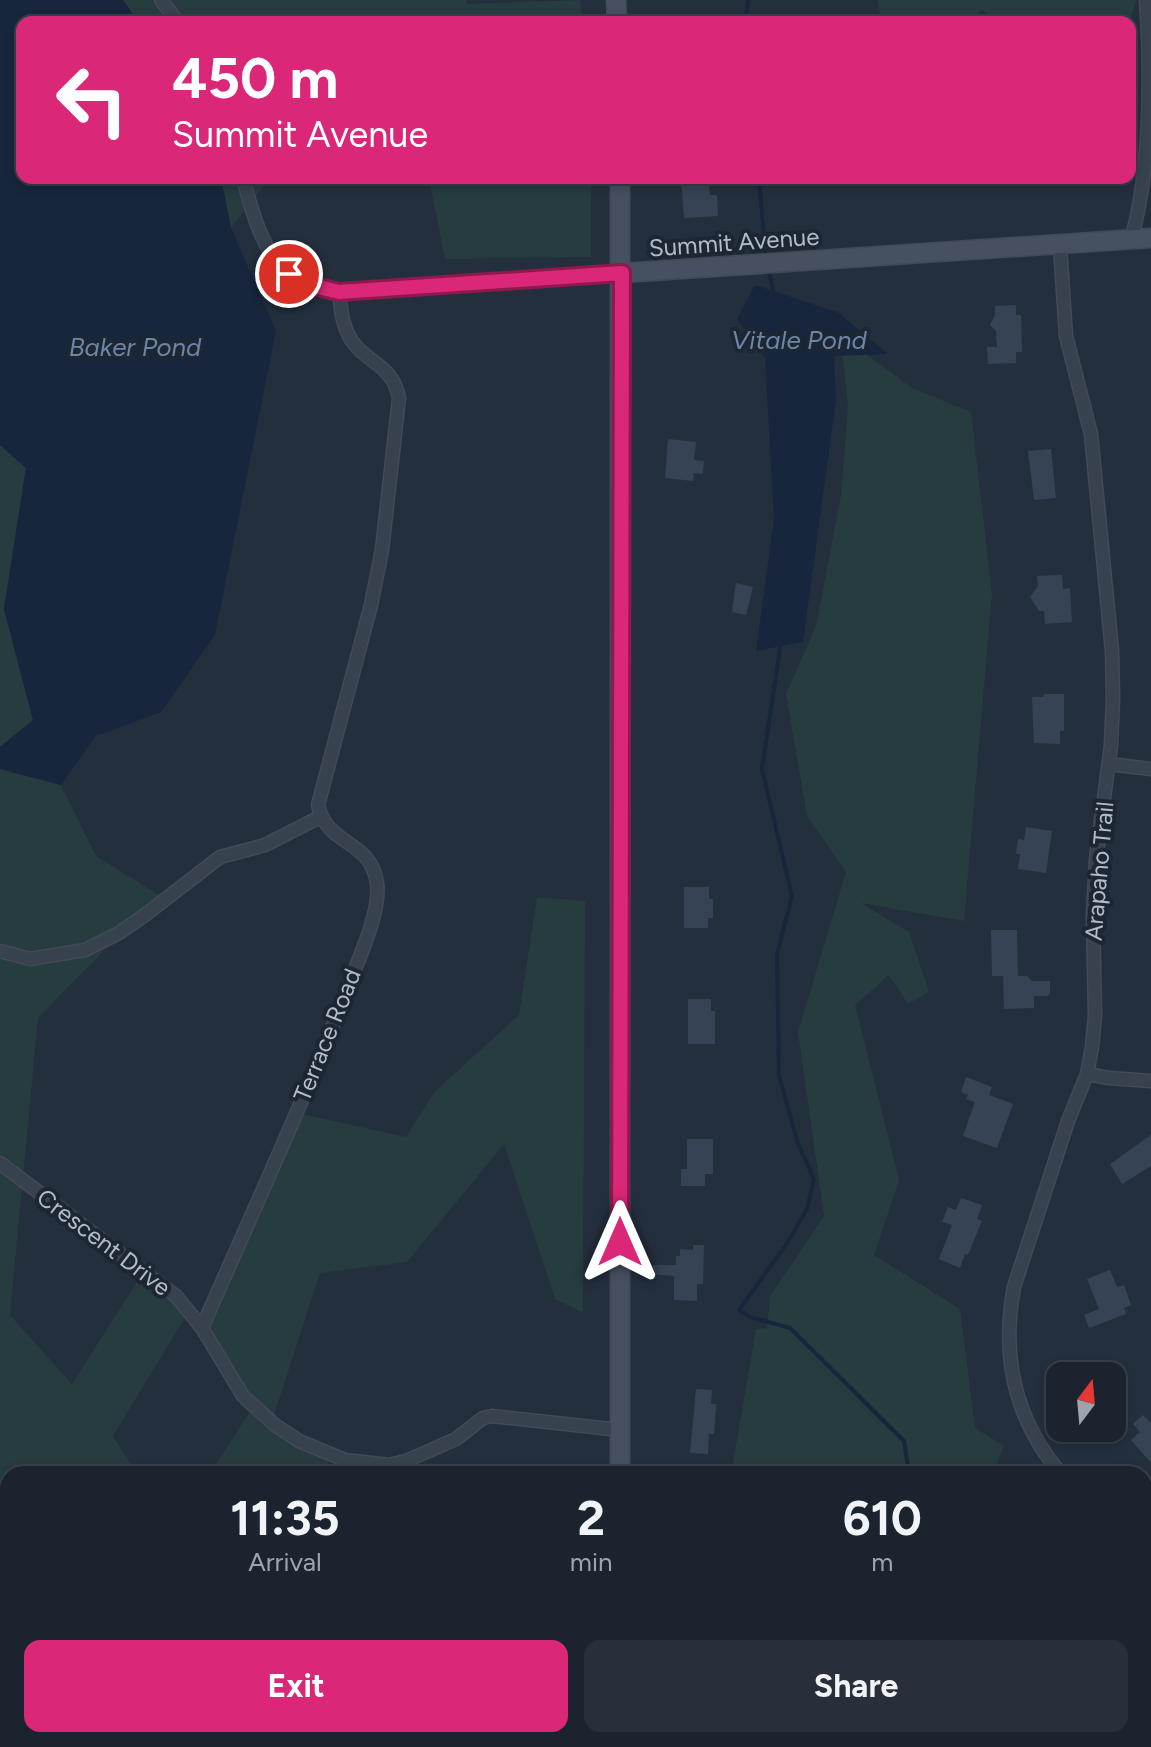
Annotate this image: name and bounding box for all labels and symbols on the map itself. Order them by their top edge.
street label: Summit Avenue [648,222,820,262]
pin [255,240,323,308]
water label: Vitale Pond [731,324,867,356]
water label: Baker Pond [69,331,202,363]
street label: Arapaho Trail [1078,800,1120,942]
street label: Terrace Road [287,964,367,1106]
street label: Crescent Drive [32,1182,176,1302]
position arrow [578,1200,662,1284]
north arrow [1046,1362,1126,1442]

